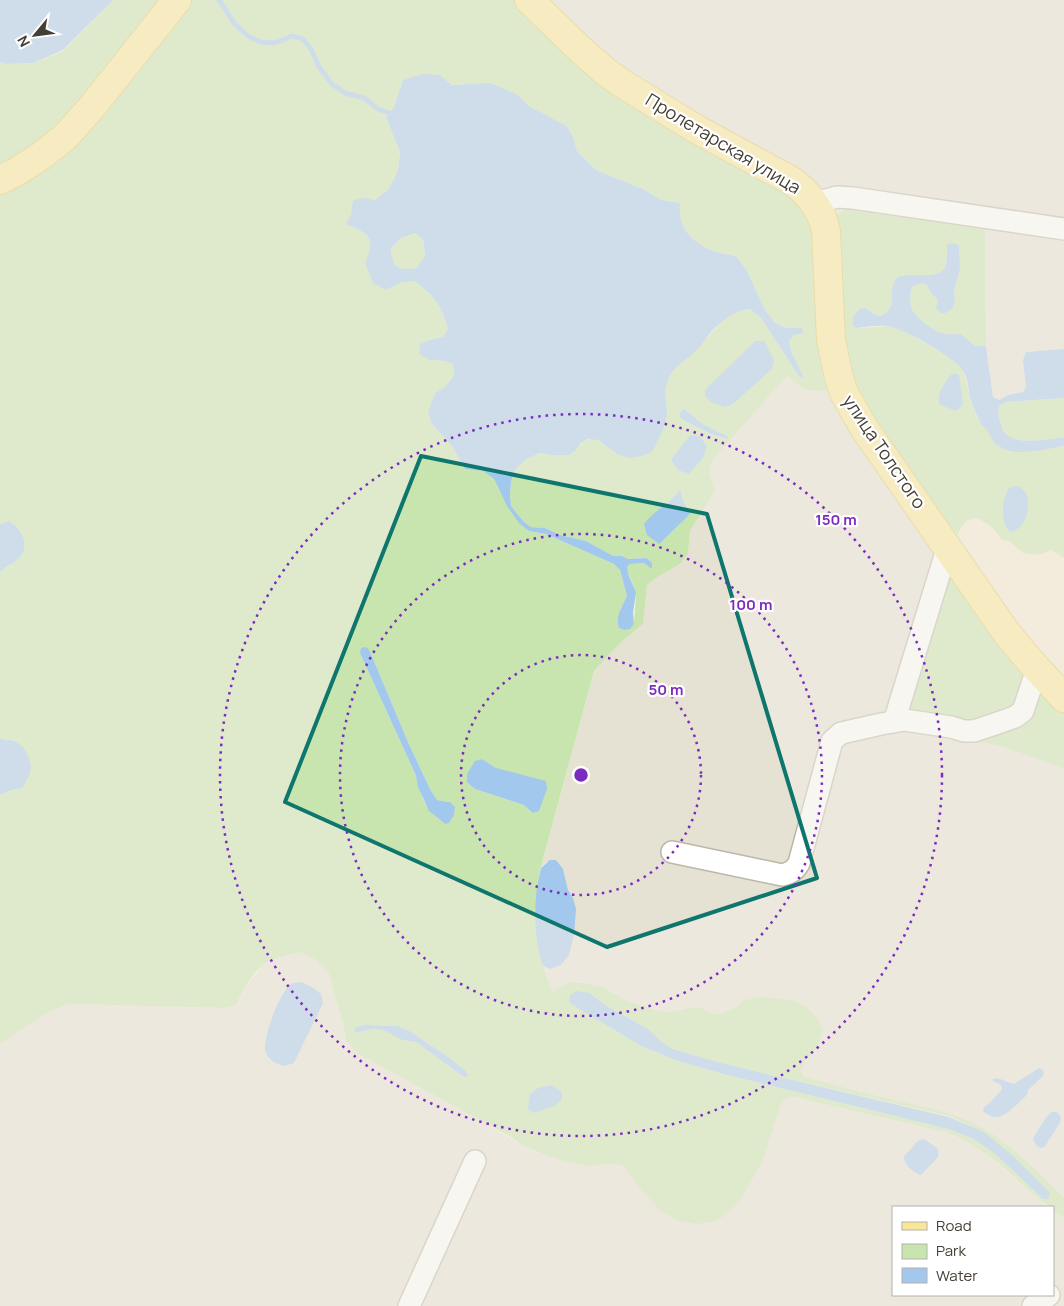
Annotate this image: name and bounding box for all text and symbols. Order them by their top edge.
north arrow [10,10,60,60]
text: N [12,33,34,51]
street label: Пролетарская улица [641,87,806,199]
street label: улица Толстого [838,390,932,513]
text: 150 m [815,509,857,530]
text: 100 m [730,594,772,615]
text: 50 m [648,679,684,700]
centre of rings [572,766,590,784]
legend [892,1206,1054,1296]
text: Road [936,1215,972,1236]
text: Park [936,1240,966,1261]
text: Water [936,1265,978,1286]

